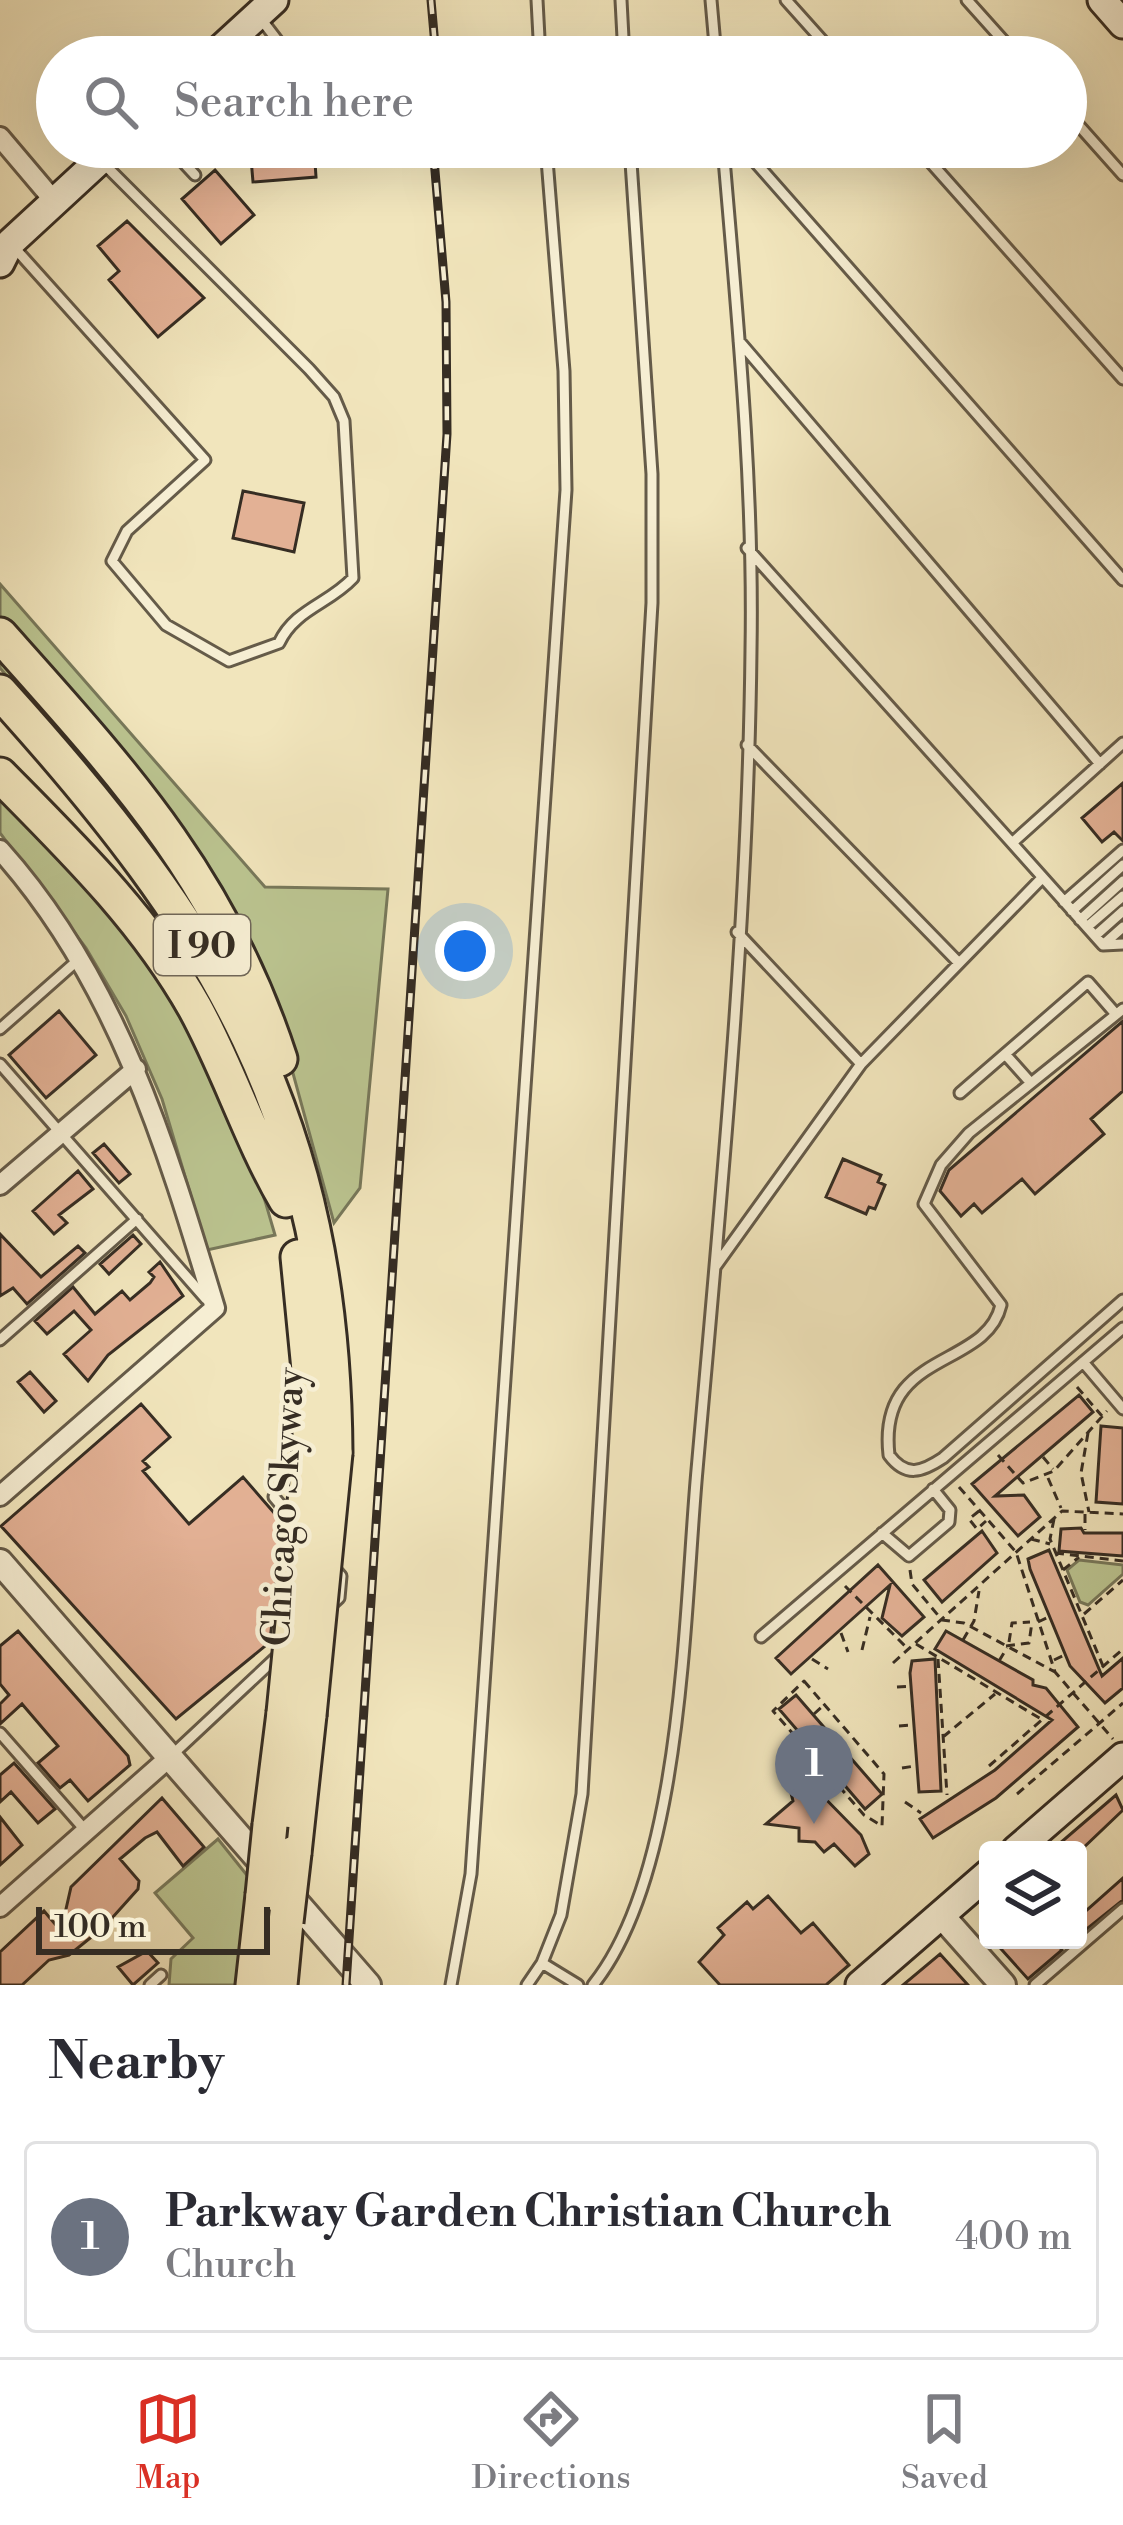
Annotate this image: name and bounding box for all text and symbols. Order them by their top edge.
search box [36,36,1087,168]
icon: search [78,69,144,135]
text: Search here [174,74,414,131]
road number: I 90 [154,915,250,975]
your location [435,921,495,981]
street label: Chicago Skyway [253,1365,316,1648]
pin: 1 [775,1725,853,1824]
map controls [979,1841,1087,1949]
button: layers [979,1841,1087,1949]
scale bar [36,1901,270,1954]
text: 100 m [54,1907,147,1948]
text: Nearby [48,2031,224,2095]
text: Parkway Garden Christian Church [165,2184,891,2241]
text: 1 [81,2213,99,2262]
text: 400 m [955,2213,1072,2262]
text: Church [165,2241,296,2290]
tab: Map [135,2386,201,2499]
tab: Directions [472,2386,631,2499]
tab: Saved [901,2386,988,2499]

